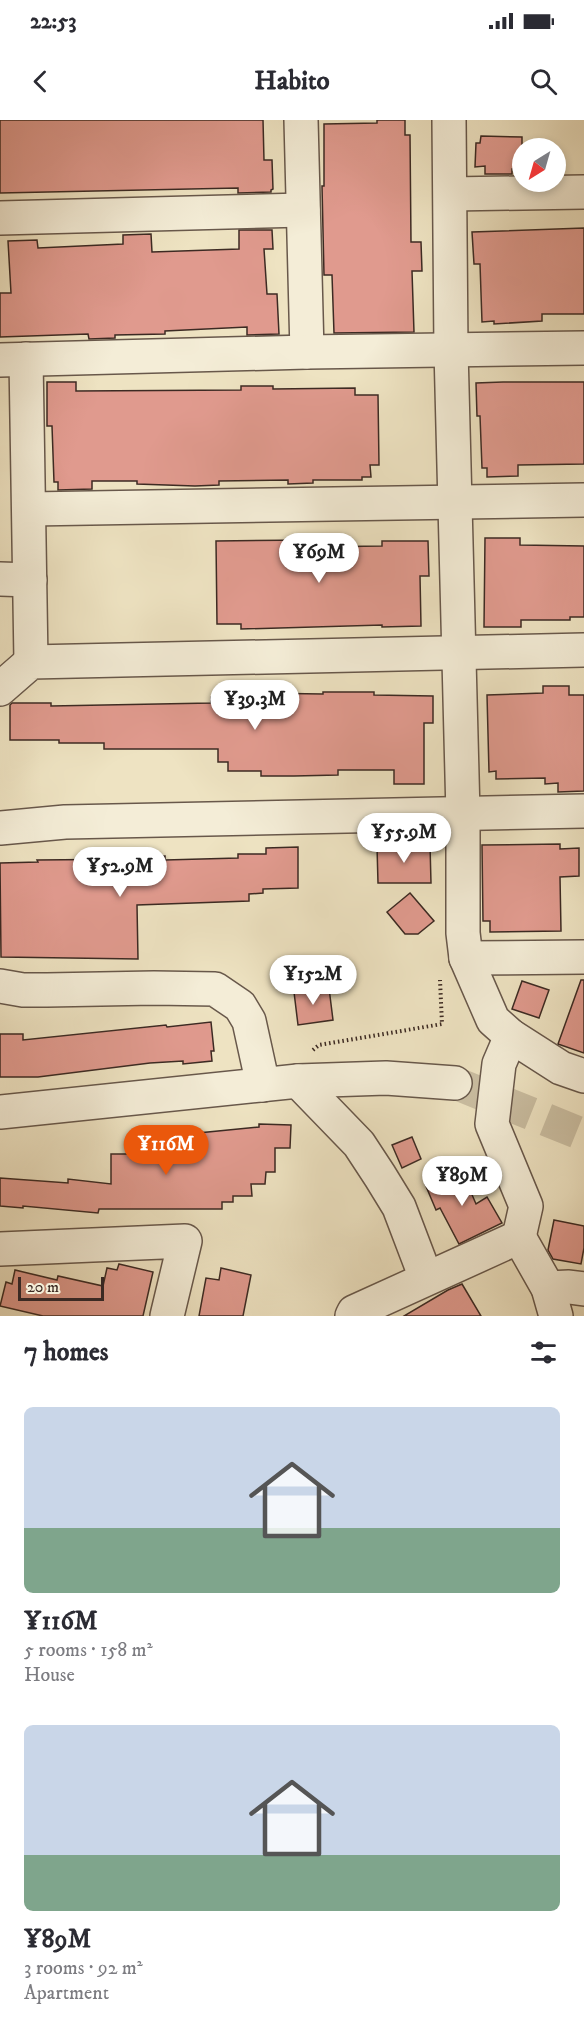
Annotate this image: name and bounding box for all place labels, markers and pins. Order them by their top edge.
pin: ¥69M [283,533,355,584]
pin: ¥39.3M [206,680,304,731]
pin: ¥55.9M [355,813,453,864]
pin: ¥52.9M [71,847,169,898]
pin: ¥152M [271,955,355,1006]
pin: ¥116M [124,1125,208,1176]
pin: ¥89M [426,1156,498,1207]

